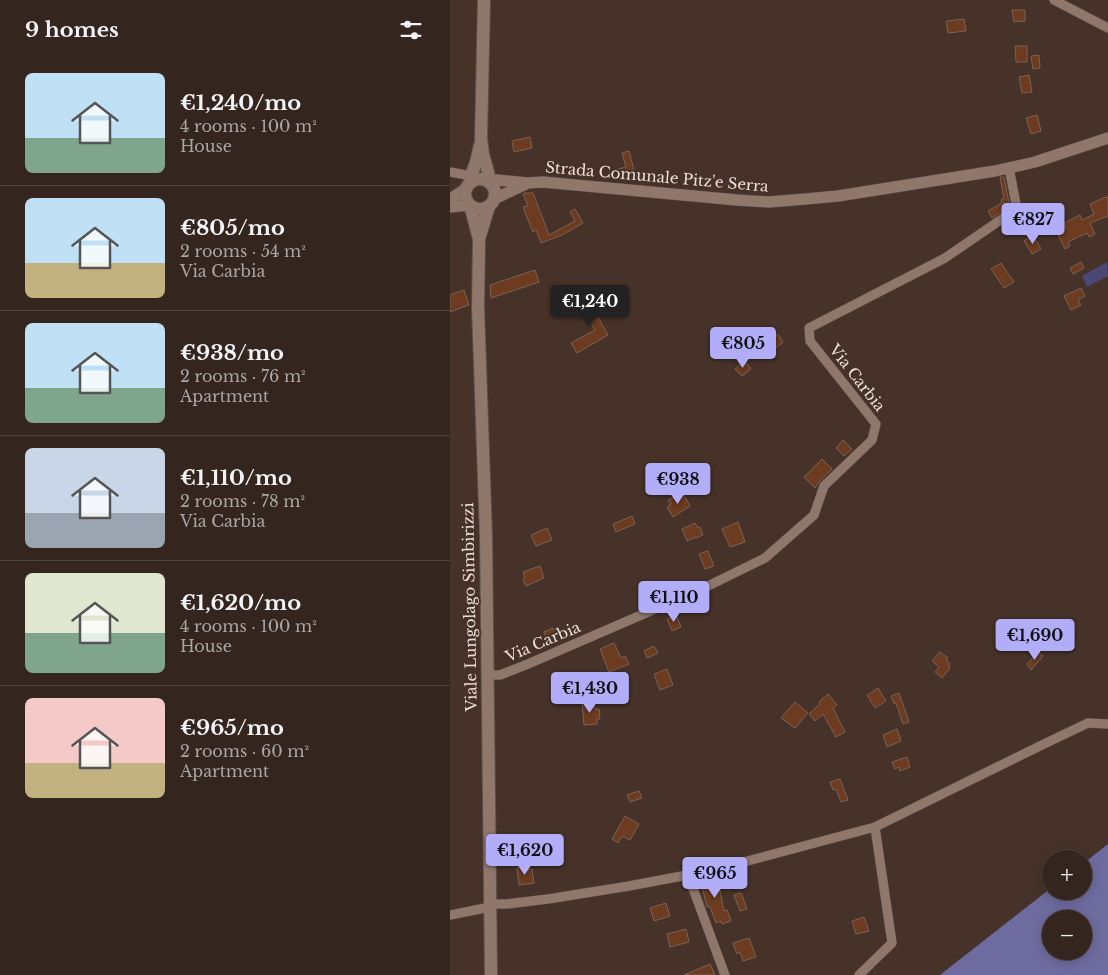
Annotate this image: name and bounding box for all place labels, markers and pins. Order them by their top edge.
pin: €827 [1003,202,1063,245]
pin: €1,240 [549,284,631,327]
pin: €805 [713,326,773,369]
pin: €938 [648,462,708,505]
pin: €1,110 [633,580,715,623]
pin: €1,690 [994,618,1076,661]
pin: €1,430 [549,672,631,714]
pin: €1,620 [484,834,566,876]
pin: €965 [685,856,745,899]

